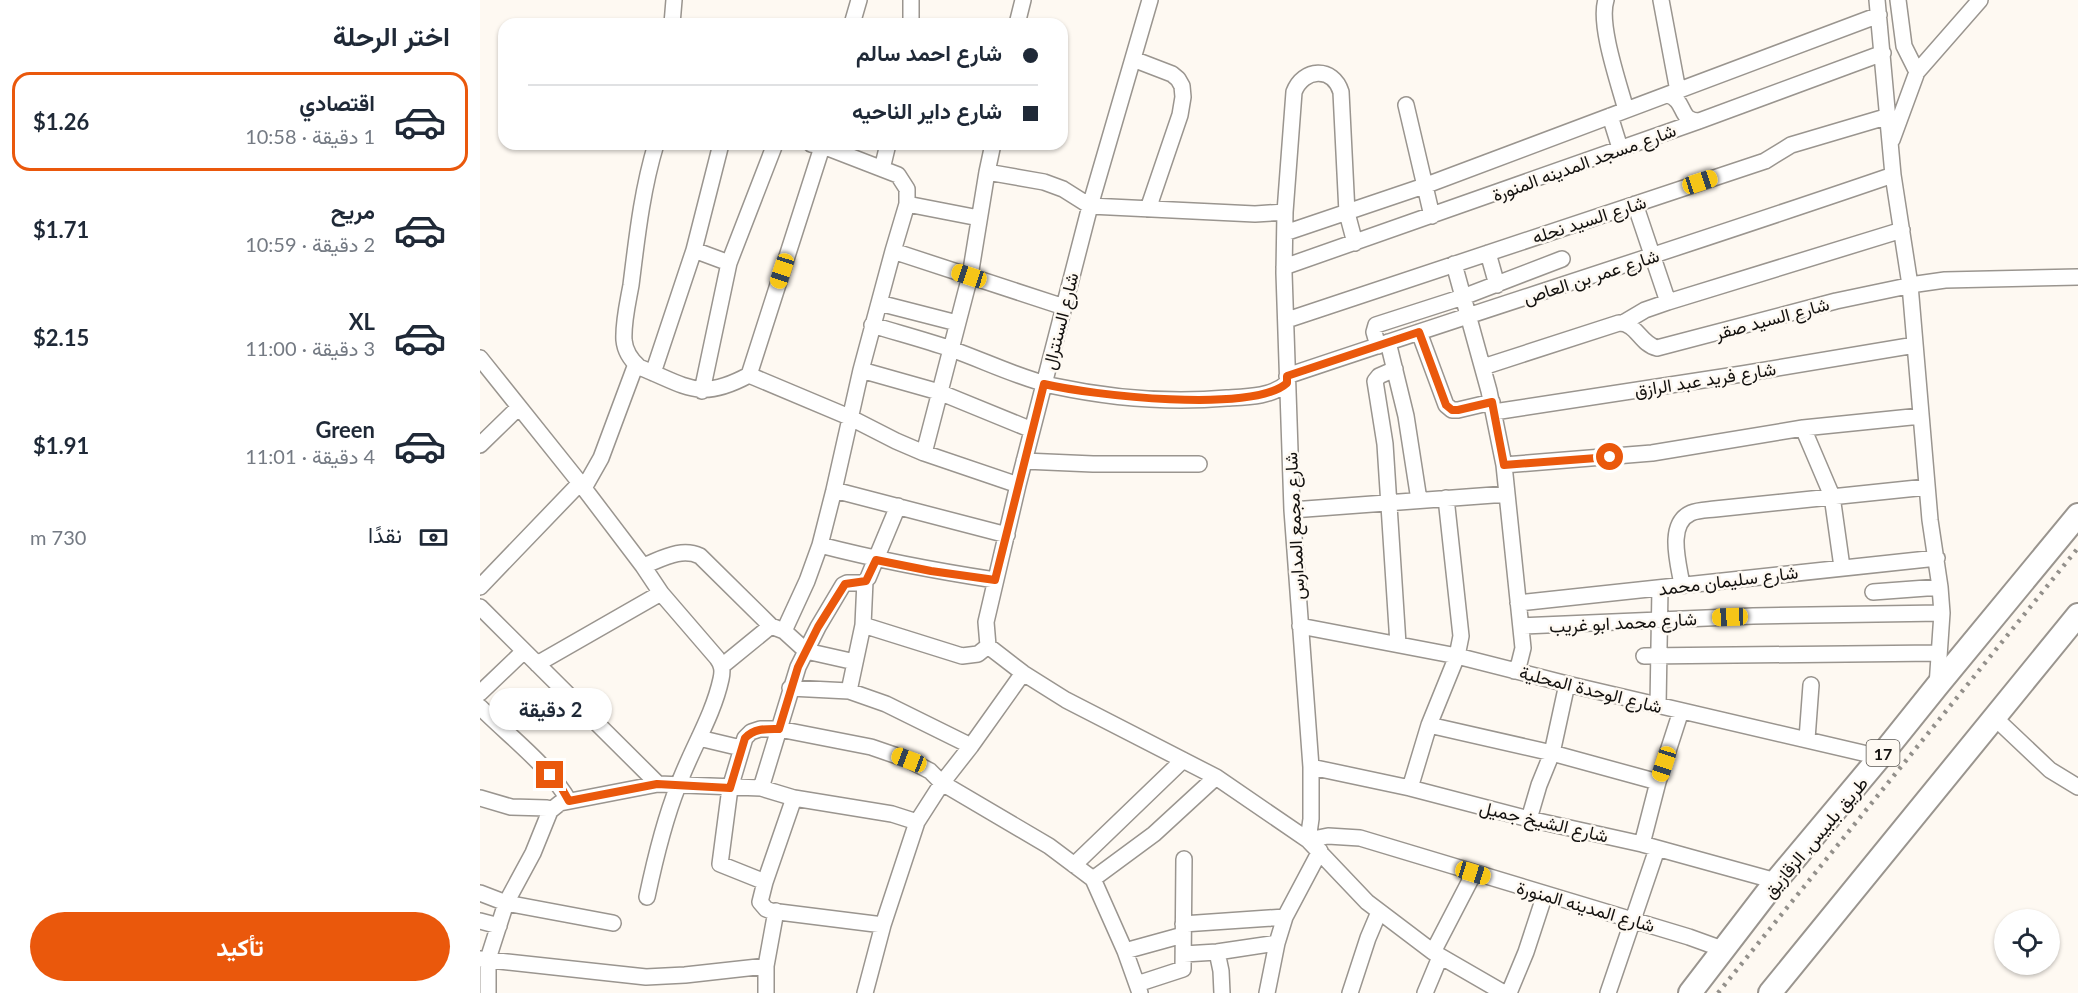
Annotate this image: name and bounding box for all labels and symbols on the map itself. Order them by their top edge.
street label: شارع مسجد المدينه المنورة [1489,119,1680,207]
car [1680,168,1720,196]
street label: شارع السيد نحله [1529,190,1649,250]
street label: شارع عمر بن العاص [1520,244,1662,310]
car [768,251,796,291]
car [949,262,989,290]
street label: شارع السنترال [1037,270,1085,372]
street label: شارع السيد صقر [1712,292,1832,346]
street label: شارع فريد عبد الرازق [1633,357,1778,403]
route start [1596,443,1623,470]
street label: شارع مجمع المدارس [1279,451,1311,600]
street label: شارع سليمان محمد [1657,560,1799,601]
street label: شارع محمد ابو غريب [1549,607,1698,639]
car [1712,607,1748,627]
street label: شارع الوحدة المحلية [1517,661,1665,719]
callout: 2 دقيقة [488,688,612,730]
road number: 17 [1866,740,1900,766]
car [1650,744,1678,784]
car [889,745,929,775]
route end [536,761,563,788]
street label: طريق بلبيس, الزقازيق [1758,772,1873,903]
street label: شارع الشيخ جميل [1477,795,1611,848]
car [1453,859,1493,887]
street label: شارع المدينه المنورة [1514,876,1658,938]

